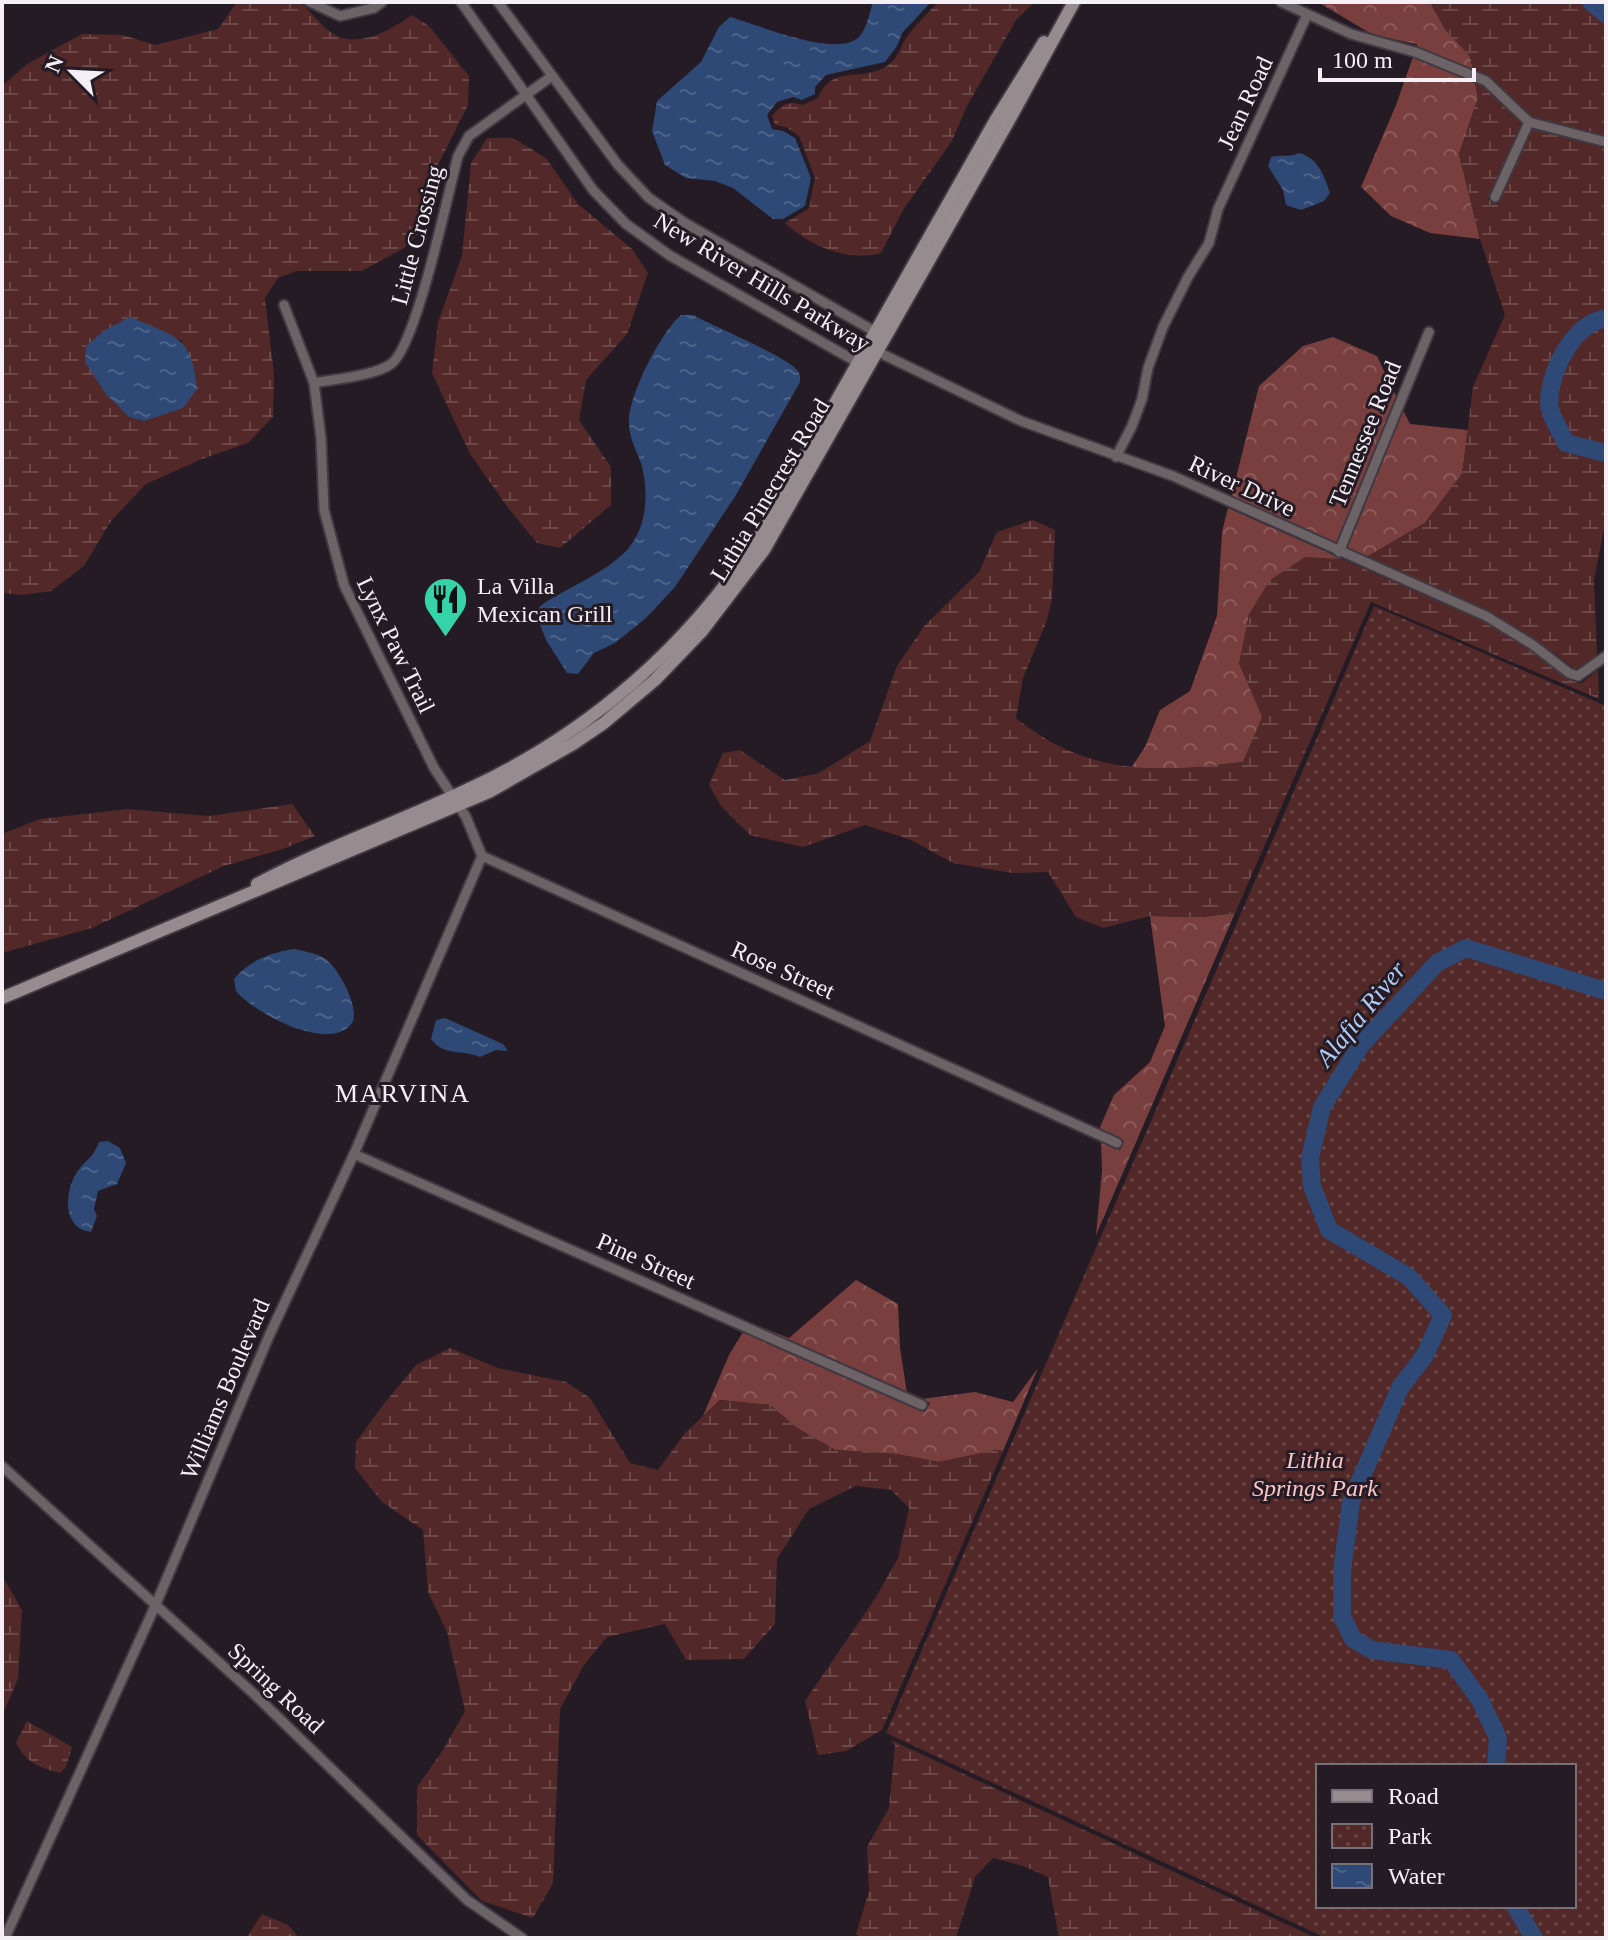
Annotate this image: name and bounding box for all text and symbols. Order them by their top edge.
north arrow [32,32,112,112]
scale bar [1320,32,1474,82]
text: 100 m [1332,47,1393,73]
text: N [40,52,69,76]
street label: Jean Road [1212,53,1278,153]
street label: Little Crossing [386,162,448,308]
street label: New River Hills Parkway [649,207,875,357]
street label: Tennessee Road [1324,357,1406,511]
street label: Lithia Pinecrest Road [705,394,835,586]
street label: River Drive [1185,450,1299,522]
street label: Lynx Paw Trail [352,573,440,718]
place label: La Villa Mexican Grill [477,573,613,627]
restaurant icon: La Villa Mexican Grill [422,576,470,639]
street label: Rose Street [727,936,839,1004]
water label: Alafia River [1309,955,1413,1074]
district label: MARVINA [335,1079,471,1108]
street label: Pine Street [593,1228,699,1294]
street label: Williams Boulevard [175,1295,275,1483]
park label: Lithia Springs Park [1252,1447,1378,1501]
street label: Spring Road [223,1637,329,1739]
legend [1316,1764,1576,1908]
text: Road [1388,1783,1439,1809]
text: Park [1388,1823,1432,1849]
text: Water [1388,1863,1445,1889]

